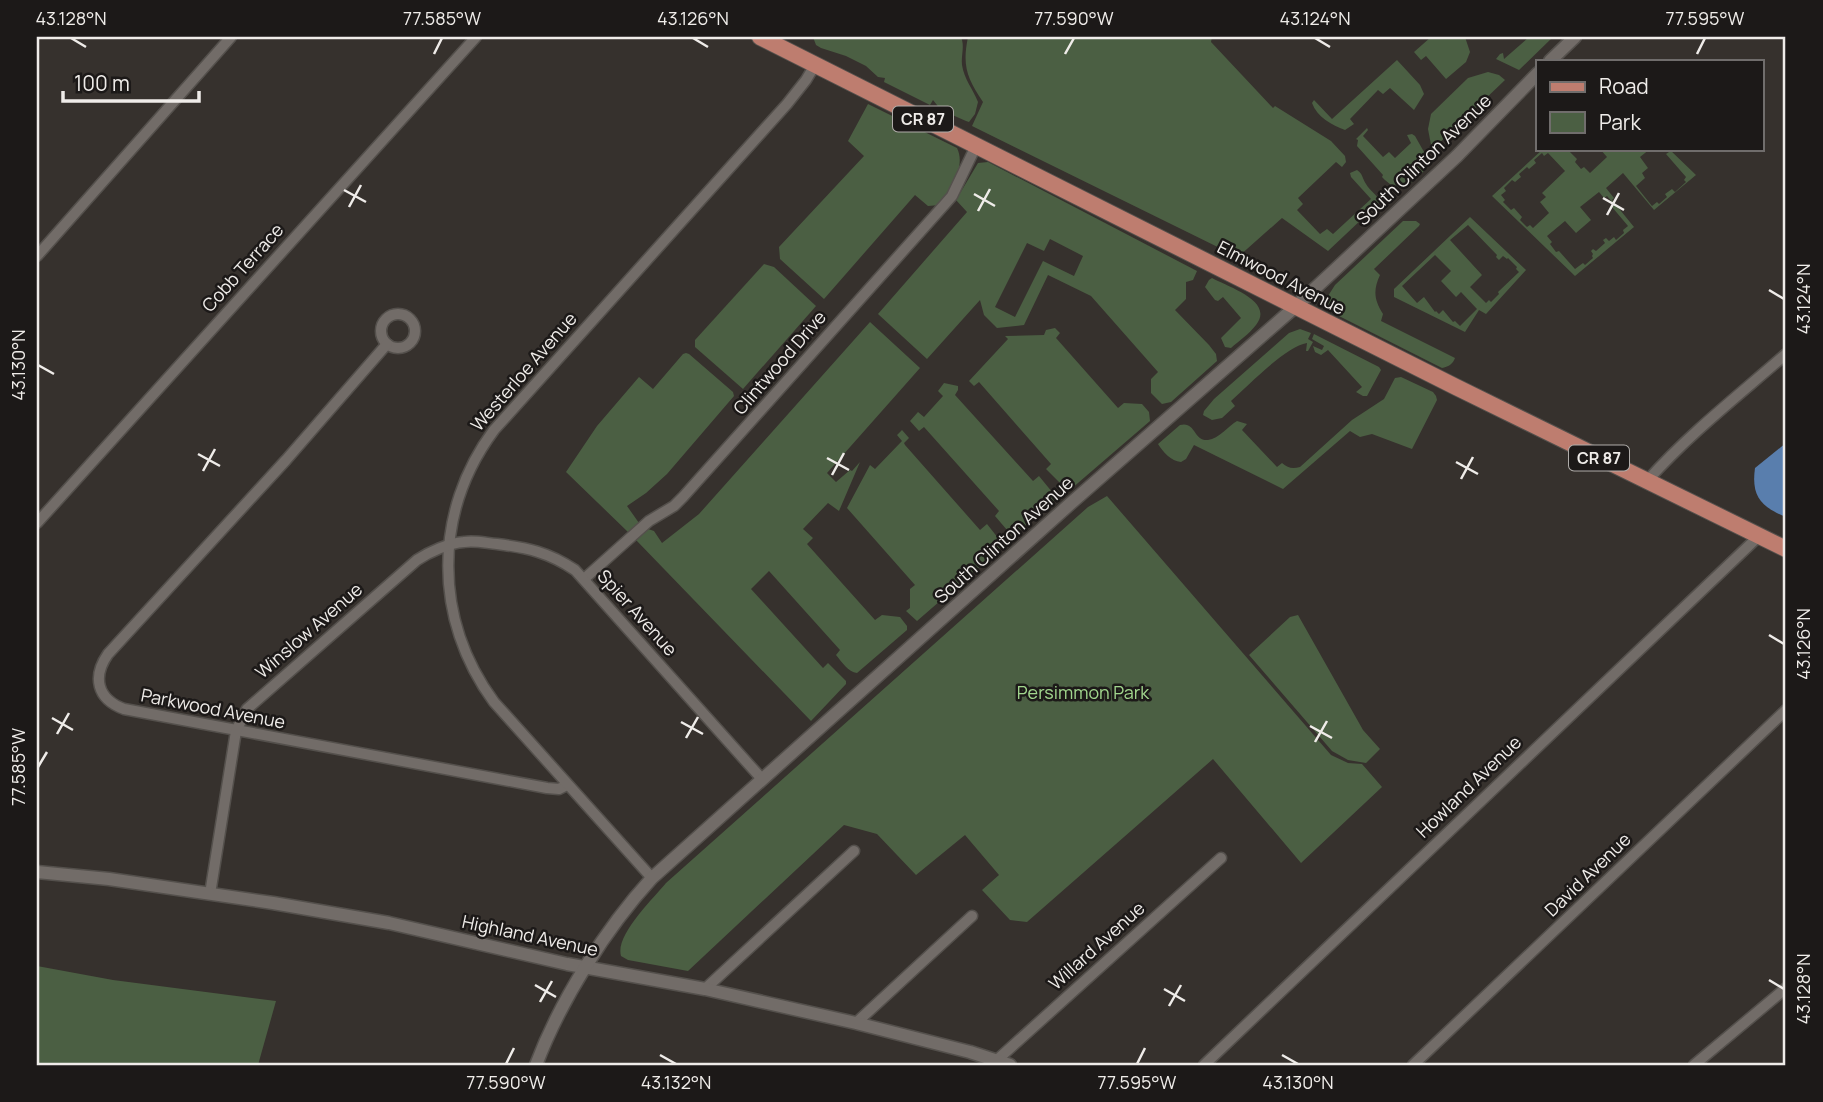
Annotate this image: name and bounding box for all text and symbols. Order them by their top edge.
text: 43.128°N [35,6,107,30]
text: 77.585°W [403,6,481,30]
text: 43.126°N [657,6,729,30]
text: 77.590°W [1034,6,1114,30]
text: 43.124°N [1280,6,1350,30]
text: 77.595°W [1666,6,1745,30]
scale bar [63,60,200,104]
legend [1536,60,1764,150]
text: 100 m [74,69,130,97]
text: Road [1599,72,1649,100]
street label: South Clinton Avenue [1350,88,1496,230]
road number: CR 87 [893,106,953,132]
text: Park [1599,108,1641,136]
street label: Cobb Terrace [196,218,288,317]
street label: Elmwood Avenue [1213,235,1349,320]
text: 43.124°N [1791,264,1815,334]
street label: Clintwood Drive [727,305,831,419]
street label: Westerloe Avenue [465,307,582,436]
text: 43.130°N [6,329,30,401]
road number: CR 87 [1569,446,1629,471]
street label: South Clinton Avenue [929,470,1078,608]
street label: Spier Avenue [593,564,683,661]
street label: Winslow Avenue [250,577,367,683]
text: 43.126°N [1791,608,1815,680]
park label: Persimmon Park [1017,680,1150,704]
street label: Parkwood Avenue [139,682,287,734]
text: 77.585°W [6,728,30,806]
street label: Howland Avenue [1411,730,1526,843]
street label: David Avenue [1539,827,1636,921]
street label: Willard Avenue [1043,896,1149,995]
street label: Highland Avenue [460,909,600,961]
text: 43.128°N [1791,953,1815,1025]
text: 77.590°W [466,1070,546,1094]
text: 43.132°N [641,1070,711,1094]
text: 77.595°W [1098,1070,1177,1094]
text: 43.130°N [1262,1070,1334,1094]

